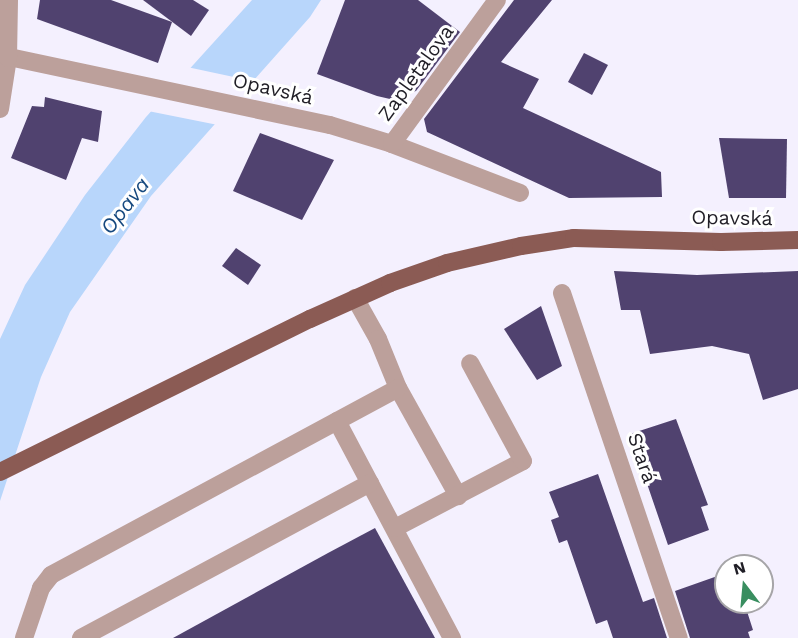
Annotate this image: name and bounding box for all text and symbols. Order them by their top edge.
street label: Zapletalova [373,20,459,126]
street label: Opavská [231,68,315,110]
water label: Opava [95,173,155,239]
street label: Opavská [691,205,773,231]
street label: Stará [622,430,662,486]
north arrow [714,554,774,614]
text: N [731,557,748,579]

